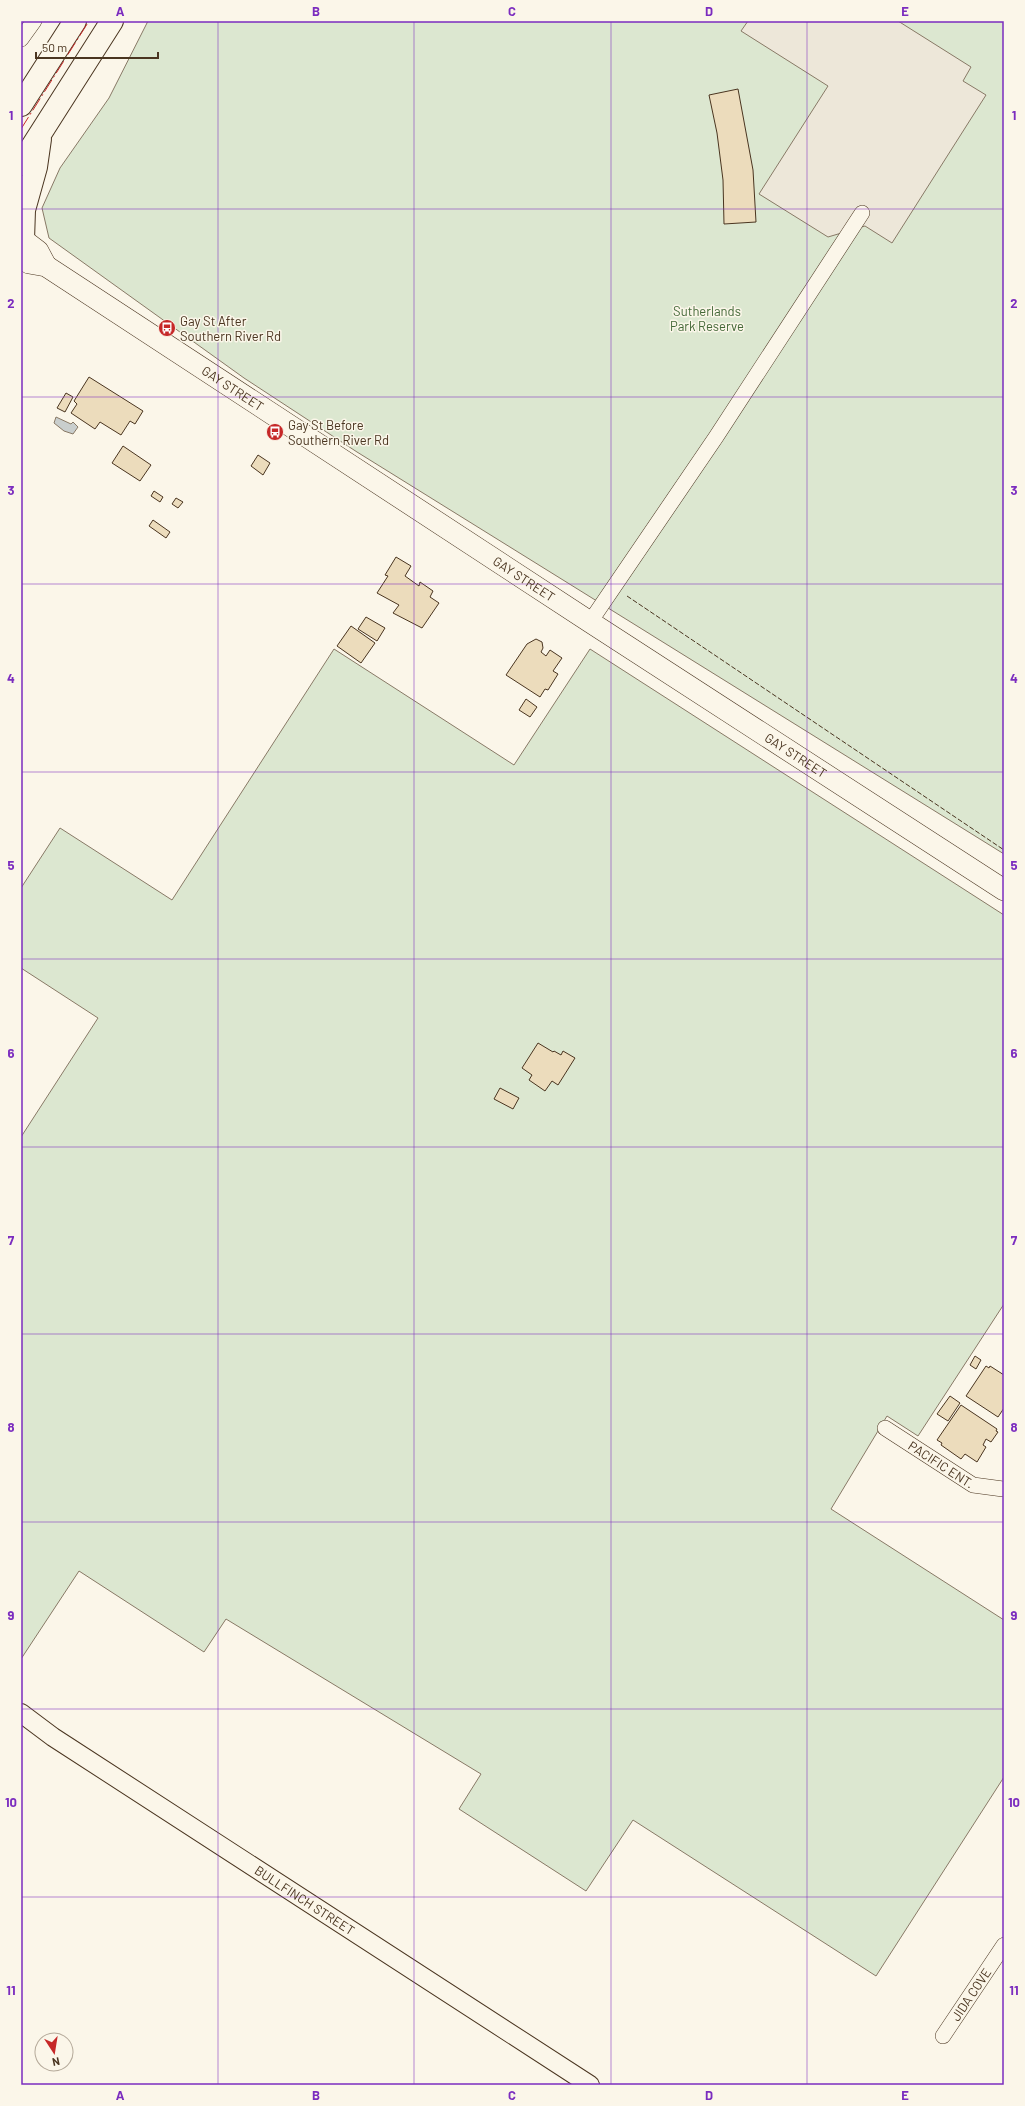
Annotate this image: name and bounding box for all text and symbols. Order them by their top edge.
text: A [116,3,125,19]
text: B [312,3,320,19]
text: C [508,3,516,19]
text: D [705,3,713,19]
text: E [901,3,909,19]
scale bar [36,34,158,60]
text: 50 m [42,40,67,54]
text: 1 [9,107,13,123]
text: 1 [1012,107,1016,123]
text: 2 [7,295,15,311]
text: 2 [1010,295,1018,311]
park label: Sutherlands Park Reserve [670,303,744,334]
place label: Gay St After Southern River Rd [180,313,281,344]
bus stop icon: Gay St After Southern River Rd [157,318,177,338]
street label: GAY STREET [199,362,267,414]
place label: Gay St Before Southern River Rd [288,417,389,448]
bus stop icon: Gay St Before Southern River Rd [265,422,285,442]
text: 3 [7,482,15,498]
text: 3 [1010,482,1018,498]
street label: GAY STREET [490,553,558,605]
text: 4 [7,670,15,686]
text: 4 [1010,670,1018,686]
street label: GAY STREET [762,729,830,781]
text: 5 [7,857,15,873]
text: 5 [1010,857,1018,873]
text: 6 [8,1045,15,1061]
text: 6 [1011,1045,1018,1061]
text: 7 [8,1232,15,1248]
text: 7 [1011,1232,1018,1248]
text: 8 [7,1419,15,1435]
text: 8 [1010,1419,1018,1435]
street label: PACIFIC ENT. [905,1437,977,1492]
text: 9 [8,1607,15,1623]
text: 9 [1011,1607,1018,1623]
text: 10 [5,1794,17,1810]
text: 10 [1008,1794,1020,1810]
street label: BULLFINCH STREET [252,1862,358,1938]
street label: JIDA COVE [947,1965,994,2024]
text: 11 [6,1982,16,1998]
text: 11 [1009,1982,1019,1998]
north arrow [34,2032,74,2072]
text: N [51,2055,61,2069]
text: A [116,2087,125,2103]
text: B [312,2087,320,2103]
text: C [508,2087,516,2103]
text: D [705,2087,713,2103]
text: E [901,2087,909,2103]

